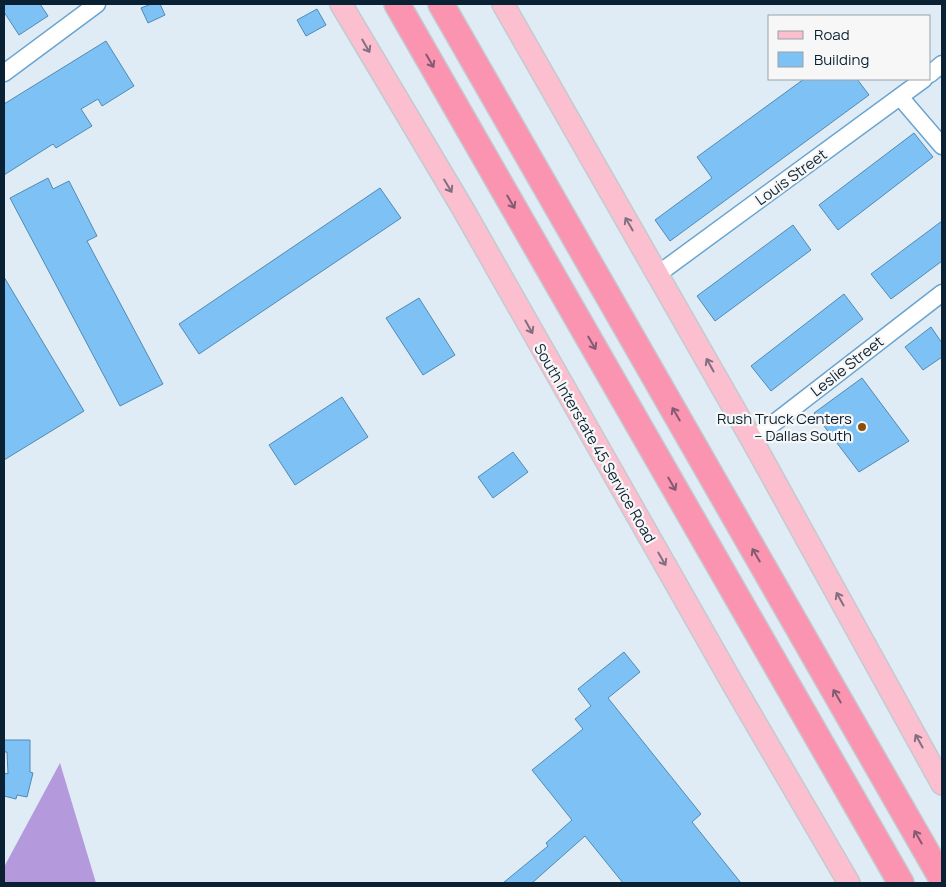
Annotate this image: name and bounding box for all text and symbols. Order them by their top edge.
legend [768,15,931,80]
text: Road [814,24,850,45]
one-way arrow [361,38,371,52]
text: Building [814,49,869,70]
one-way arrow [425,54,435,69]
street label: Louis Street [751,144,831,210]
one-way arrow [444,178,454,192]
one-way arrow [506,195,516,210]
one-way arrow [624,217,634,231]
one-way arrow [524,319,534,334]
street label: Leslie Street [806,331,888,401]
one-way arrow [587,336,597,350]
street label: South Interstate 45 Service Road [529,339,661,547]
one-way arrow [704,358,714,373]
one-way arrow [670,407,680,422]
place label: Rush Truck Centers – Dallas South [717,408,852,446]
marker: Rush Truck Centers – Dallas South [856,421,868,433]
one-way arrow [668,477,678,491]
one-way arrow [751,548,761,563]
one-way arrow [657,552,667,566]
one-way arrow [835,591,845,606]
one-way arrow [832,689,842,704]
one-way arrow [913,734,923,749]
one-way arrow [913,830,922,845]

